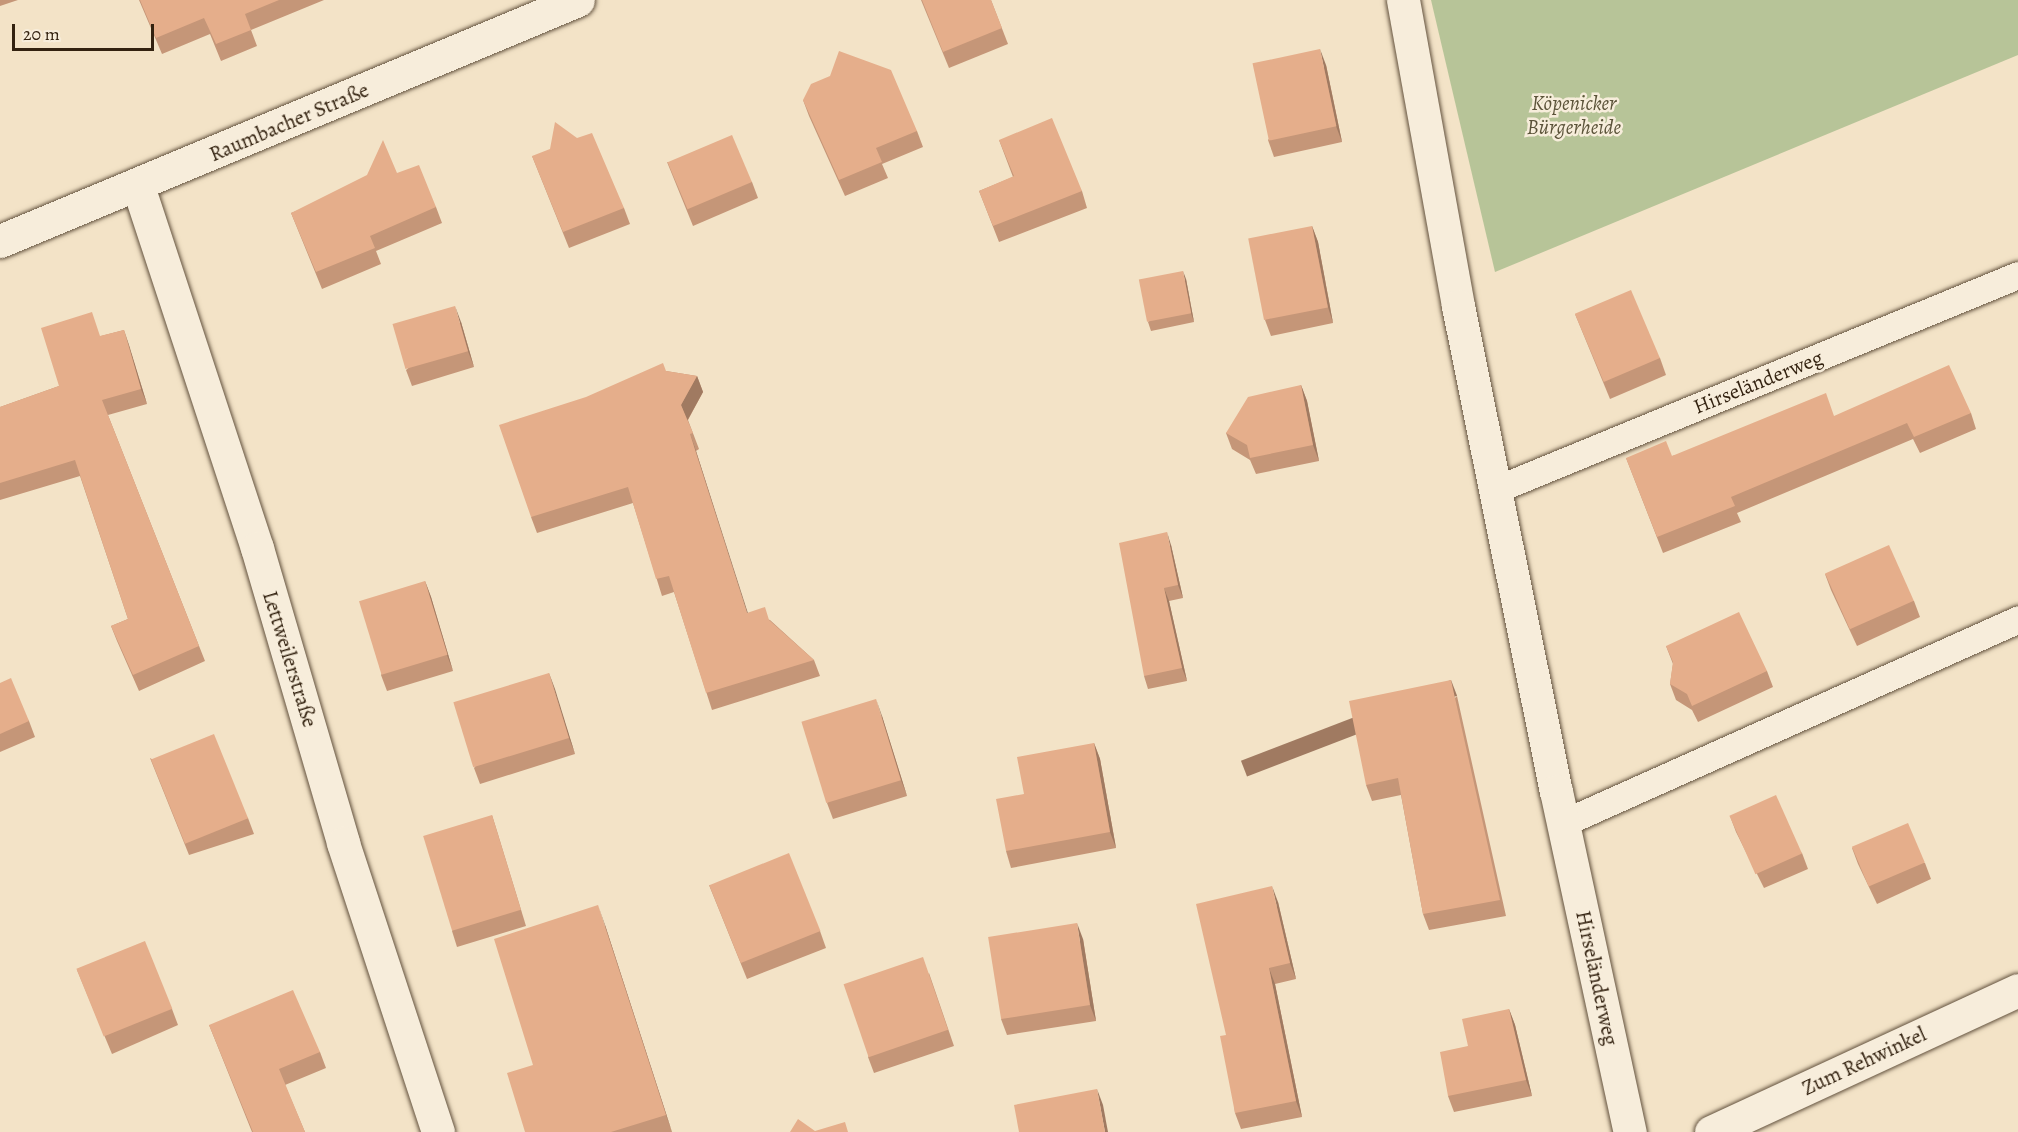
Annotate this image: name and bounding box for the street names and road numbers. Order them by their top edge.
street label: Raumbacher Straße [206,77,372,167]
street label: Hirseländerweg [1690,345,1826,419]
street label: Lettweilerstraße [257,588,323,730]
street label: Hirseländerweg [1570,908,1624,1048]
street label: Zum Rehwinkel [1798,1021,1930,1101]

